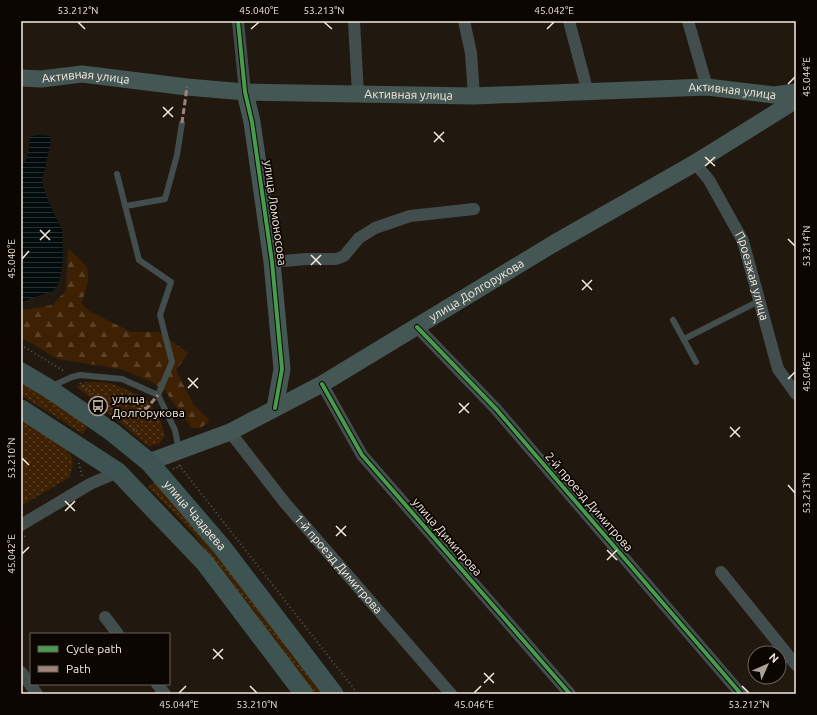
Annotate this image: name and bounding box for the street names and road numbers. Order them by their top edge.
street label: Активная улица [41,67,130,86]
street label: Активная улица [688,80,777,101]
street label: Активная улица [364,87,453,102]
street label: улица Ломоносова [262,160,289,266]
street label: Проезжая улица [733,229,771,322]
street label: улица Долгорукова [427,256,526,324]
street label: 2-й проезд Димитрова [543,450,636,554]
street label: улица Чаадаева [162,477,229,553]
street label: улица Димитрова [410,495,485,578]
street label: 1-й проезд Димитрова [292,512,385,616]

